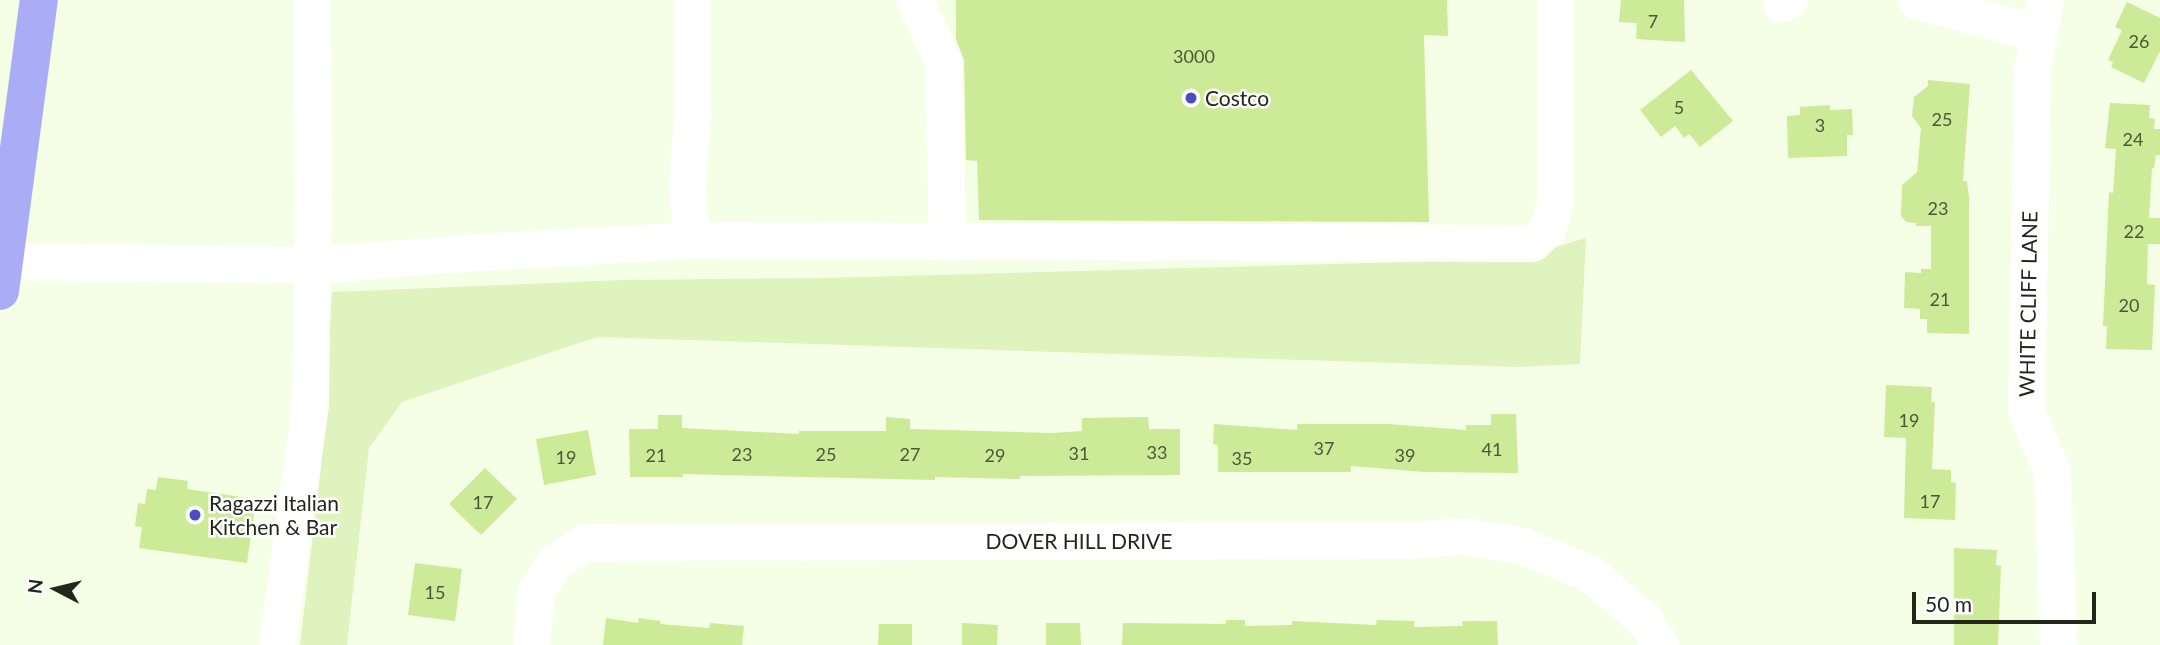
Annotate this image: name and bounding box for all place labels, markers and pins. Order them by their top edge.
place label: Costco [1205,85,1269,111]
marker: Costco [1183,90,1199,106]
place label: Ragazzi Italian Kitchen & Bar [209,490,339,540]
marker: Ragazzi Italian Kitchen & Bar [187,507,203,523]

